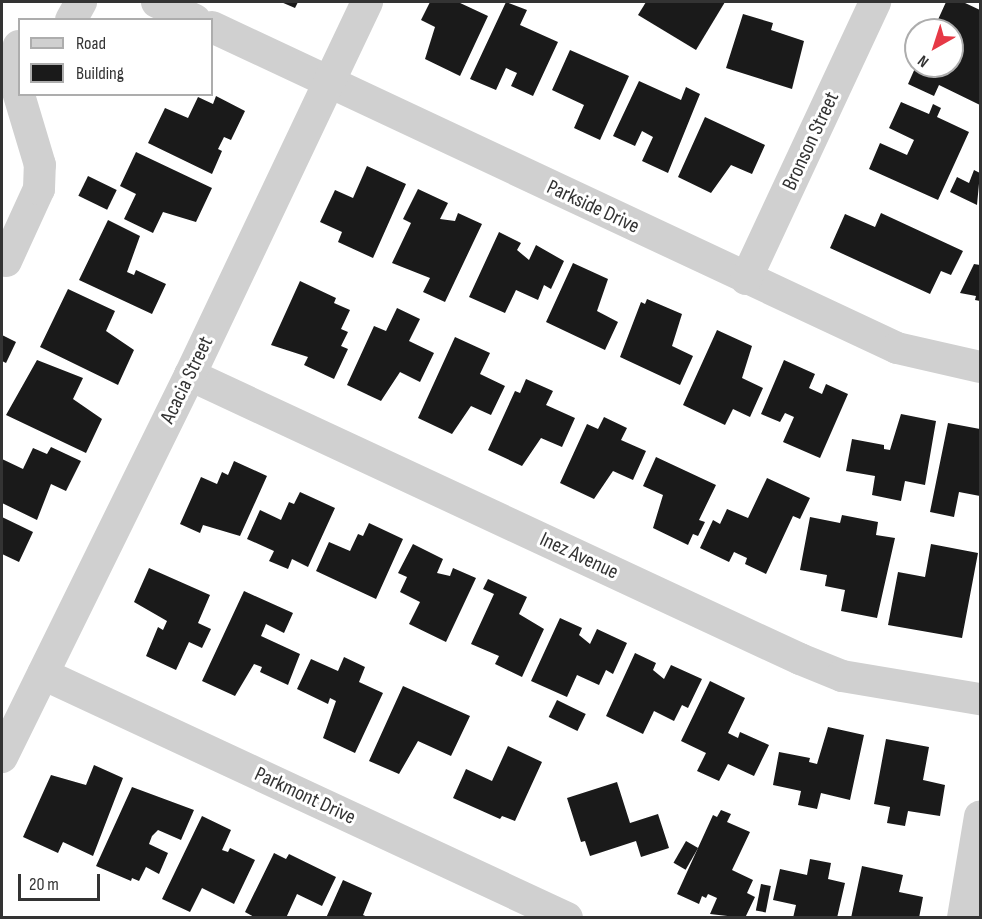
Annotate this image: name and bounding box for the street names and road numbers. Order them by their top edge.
street label: Bronson Street [777,88,845,194]
street label: Parkside Drive [543,175,643,239]
street label: Acacia Street [155,332,219,428]
street label: Inez Avenue [536,527,622,585]
street label: Parkmont Drive [251,762,359,830]

